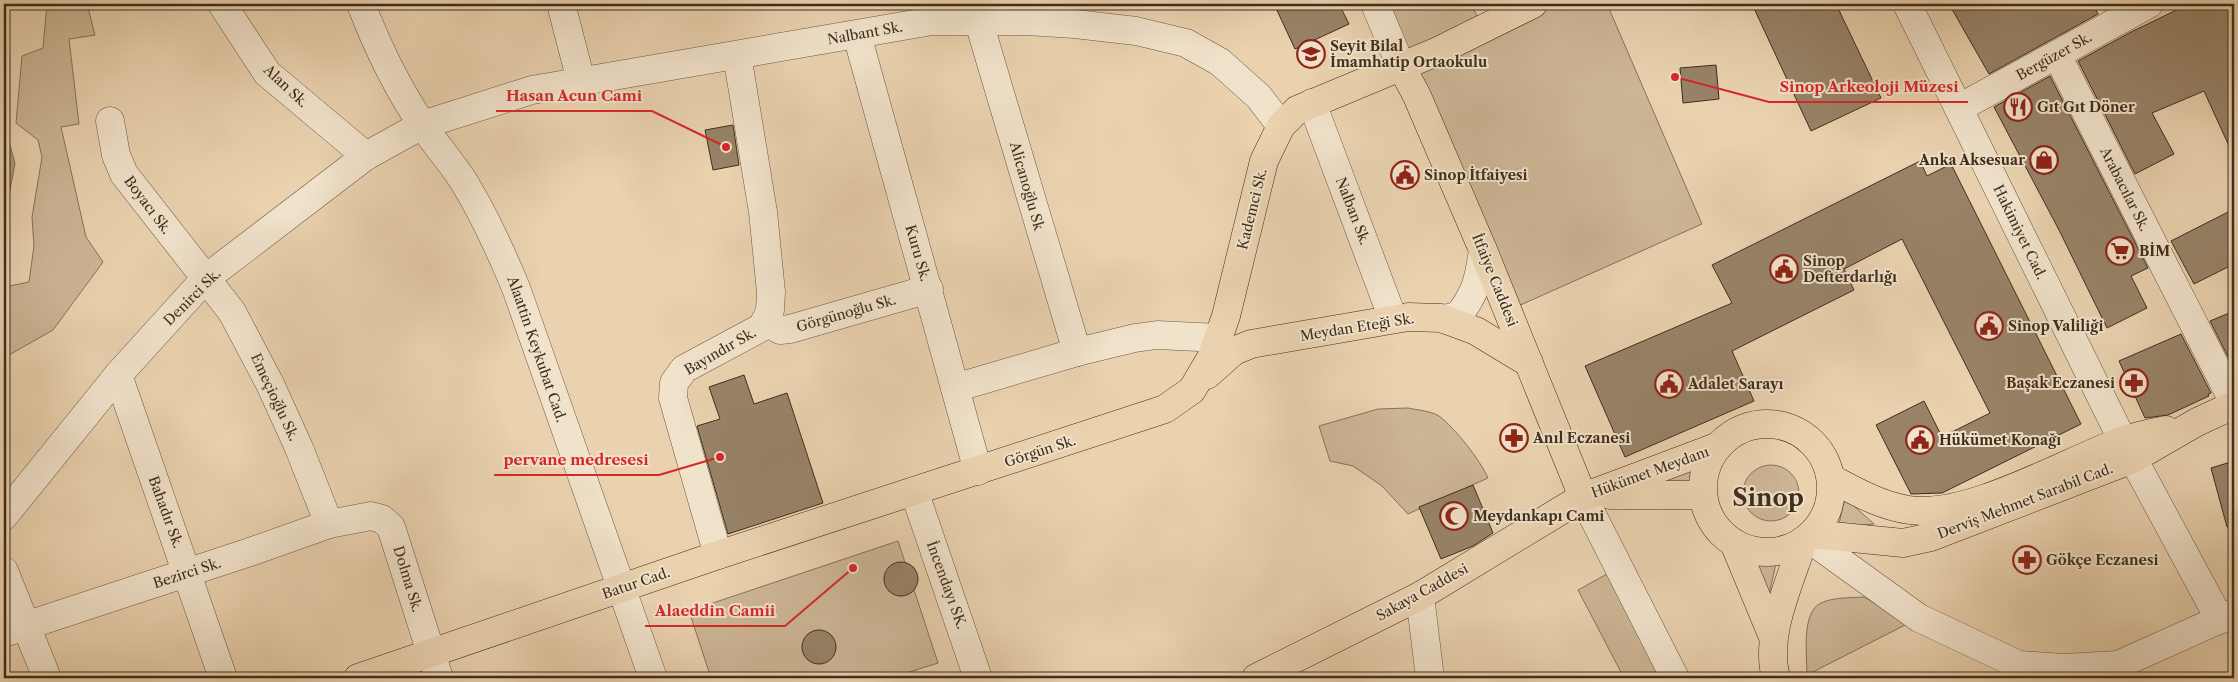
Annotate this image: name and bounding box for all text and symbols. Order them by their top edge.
street label: Nalbant Sk. [826,18,904,48]
street label: Bergüzer Sk. [2013,28,2095,84]
place label: Seyit Bilal İmamhatip Ortaokulu [1330,37,1487,71]
school or university icon: Seyit Bilal İmamhatip Ortaokulu [1296,39,1326,69]
street label: Alan Sk. [259,60,312,111]
callout: Sinop Arkeoloji Müzesi [1769,72,1968,102]
text: Sinop Arkeoloji Müzesi [1779,77,1959,96]
callout: Hasan Acun Cami [496,81,652,111]
text: Hasan Acun Cami [506,86,643,105]
restaurant icon: Gıt Gıt Döner [2003,92,2033,122]
place label: Gıt Gıt Döner [2037,98,2135,116]
street label: Alicanoğlu Sk [1006,139,1048,233]
street label: Arabacılar Sk. [2096,143,2154,234]
shop icon: Anka Aksesuar [2029,145,2059,175]
place label: Anka Aksesuar [1918,151,2025,169]
public building icon: Sinop İtfaiyesi [1390,160,1420,190]
street label: Kademci Sk. [1233,166,1271,252]
place label: Sinop İtfaiyesi [1424,166,1528,184]
street label: Boyacı Sk. [120,172,176,238]
street label: Nalban Sk. [1332,175,1374,247]
street label: Hakimiyet Cad. [1989,182,2051,282]
street label: Kuru Sk. [901,223,935,283]
street label: İtfaiye Caddesi [1468,231,1522,329]
supermarket icon: BİM [2105,236,2135,266]
place label: BİM [2139,242,2170,260]
place label: Sinop Defterdarlığı [1803,252,1897,286]
public building icon: Sinop Defterdarlığı [1769,254,1799,284]
street label: Denirci Sk. [160,265,224,329]
street label: Alaattin Keykubat Cad. [503,273,570,424]
street label: Görgünoğlu Sk. [794,290,898,336]
street label: Meydan Eteği Sk. [1299,309,1415,345]
public building icon: Sinop Valiliği [1974,311,2004,341]
place label: Sinop Valiliği [2008,317,2103,335]
street label: Bayındır Sk. [681,323,759,379]
street label: Emeçioğlu Sk. [247,350,303,444]
pharmacy icon: Başak Eczanesi [2119,368,2149,398]
public building icon: Adalet Sarayı [1654,369,1684,399]
place label: Başak Eczanesi [2006,374,2115,392]
place label: Adalet Sarayı [1687,375,1784,393]
pharmacy icon: Anıl Eczanesi [1499,423,1529,453]
public building icon: Hükümet Konağı [1905,425,1935,455]
place label: Anıl Eczanesi [1532,429,1630,447]
street label: Görgün Sk. [1002,431,1078,471]
place label: Hükümet Konağı [1939,431,2061,449]
street label: Hükümet Meydanı [1589,442,1711,502]
callout: pervane medresesi [494,445,659,475]
text: pervane medresesi [503,450,649,469]
street label: Derviş Mehmet Sarabil Cad. [1935,459,2115,543]
street label: Bahadır Sk. [145,473,187,551]
district label: Sinop [1732,483,1804,512]
mosque icon: Meydankapı Cami [1439,501,1469,531]
place label: Meydankapı Cami [1473,507,1604,525]
street label: İncendayı SK. [923,539,971,631]
street label: Dolma Sk. [389,544,427,614]
pharmacy icon: Gökçe Eczanesi [2012,545,2042,575]
place label: Gökçe Eczanesi [2046,551,2158,569]
street label: Bezirci Sk. [151,554,223,592]
street label: Sakaya Caddesi [1373,559,1471,625]
street label: Batur Cad. [600,563,672,603]
callout: Alaeddin Camii [645,596,785,626]
text: Alaeddin Camii [654,601,776,620]

